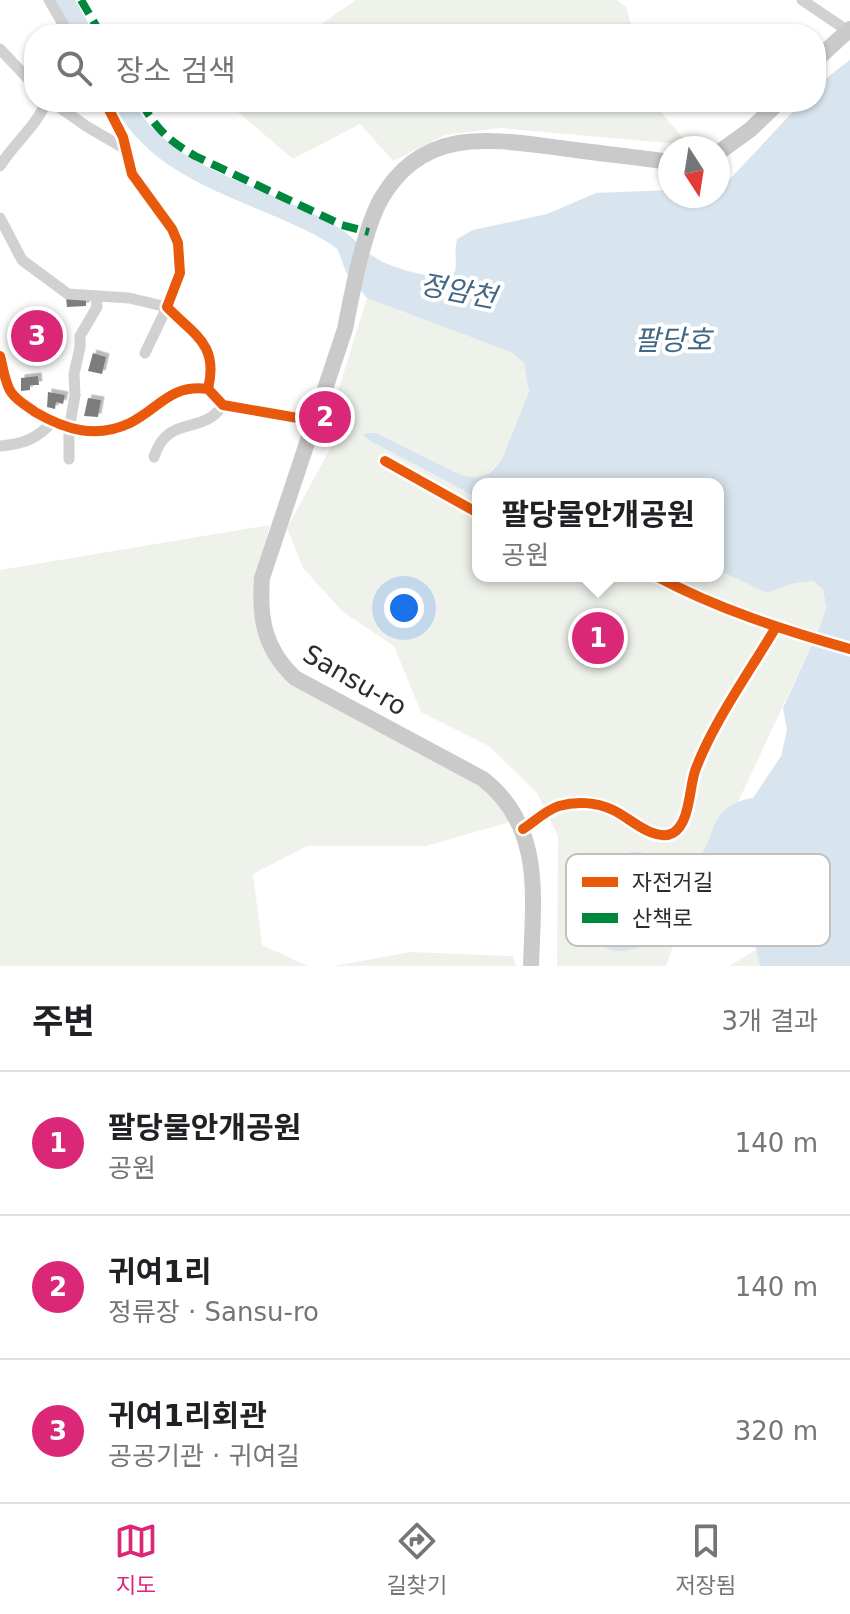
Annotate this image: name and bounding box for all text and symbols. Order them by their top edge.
search box [24,24,826,112]
icon: search [52,46,96,90]
text: 장소 검색 [116,53,236,88]
north arrow [658,136,730,208]
water label: 정암천 [417,267,502,315]
pin: 3 [11,306,63,366]
water label: 팔당호 [634,324,714,357]
pin: 2 [299,387,351,447]
popup [472,478,724,582]
text: 팔당물안개공원 [501,497,695,532]
text: 공원 [501,540,549,570]
your location [384,588,424,628]
pin: 1 [572,608,624,668]
street label: Sansu-ro [298,638,412,722]
legend [566,854,830,946]
text: 자전거길 [632,870,713,895]
text: 산책로 [632,906,693,931]
text: 주변 [32,1001,95,1041]
text: 3개 결과 [721,1006,818,1036]
text: 팔당물안개공원 [108,1110,301,1145]
text: 1 [49,1128,67,1158]
text: 140 m [735,1128,818,1158]
text: 공원 [108,1153,156,1183]
text: 귀여1리 [108,1254,212,1289]
text: 2 [49,1272,67,1302]
text: 140 m [735,1272,818,1302]
text: 정류장 · Sansu-ro [108,1297,319,1327]
text: 귀여1리회관 [108,1398,267,1433]
text: 3 [49,1416,67,1446]
text: 320 m [735,1416,818,1446]
text: 공공기관 · 귀여길 [108,1441,300,1471]
tab: 지도 [114,1519,158,1599]
tab: 길찾기 [386,1519,447,1599]
tab: 저장됨 [675,1519,736,1599]

